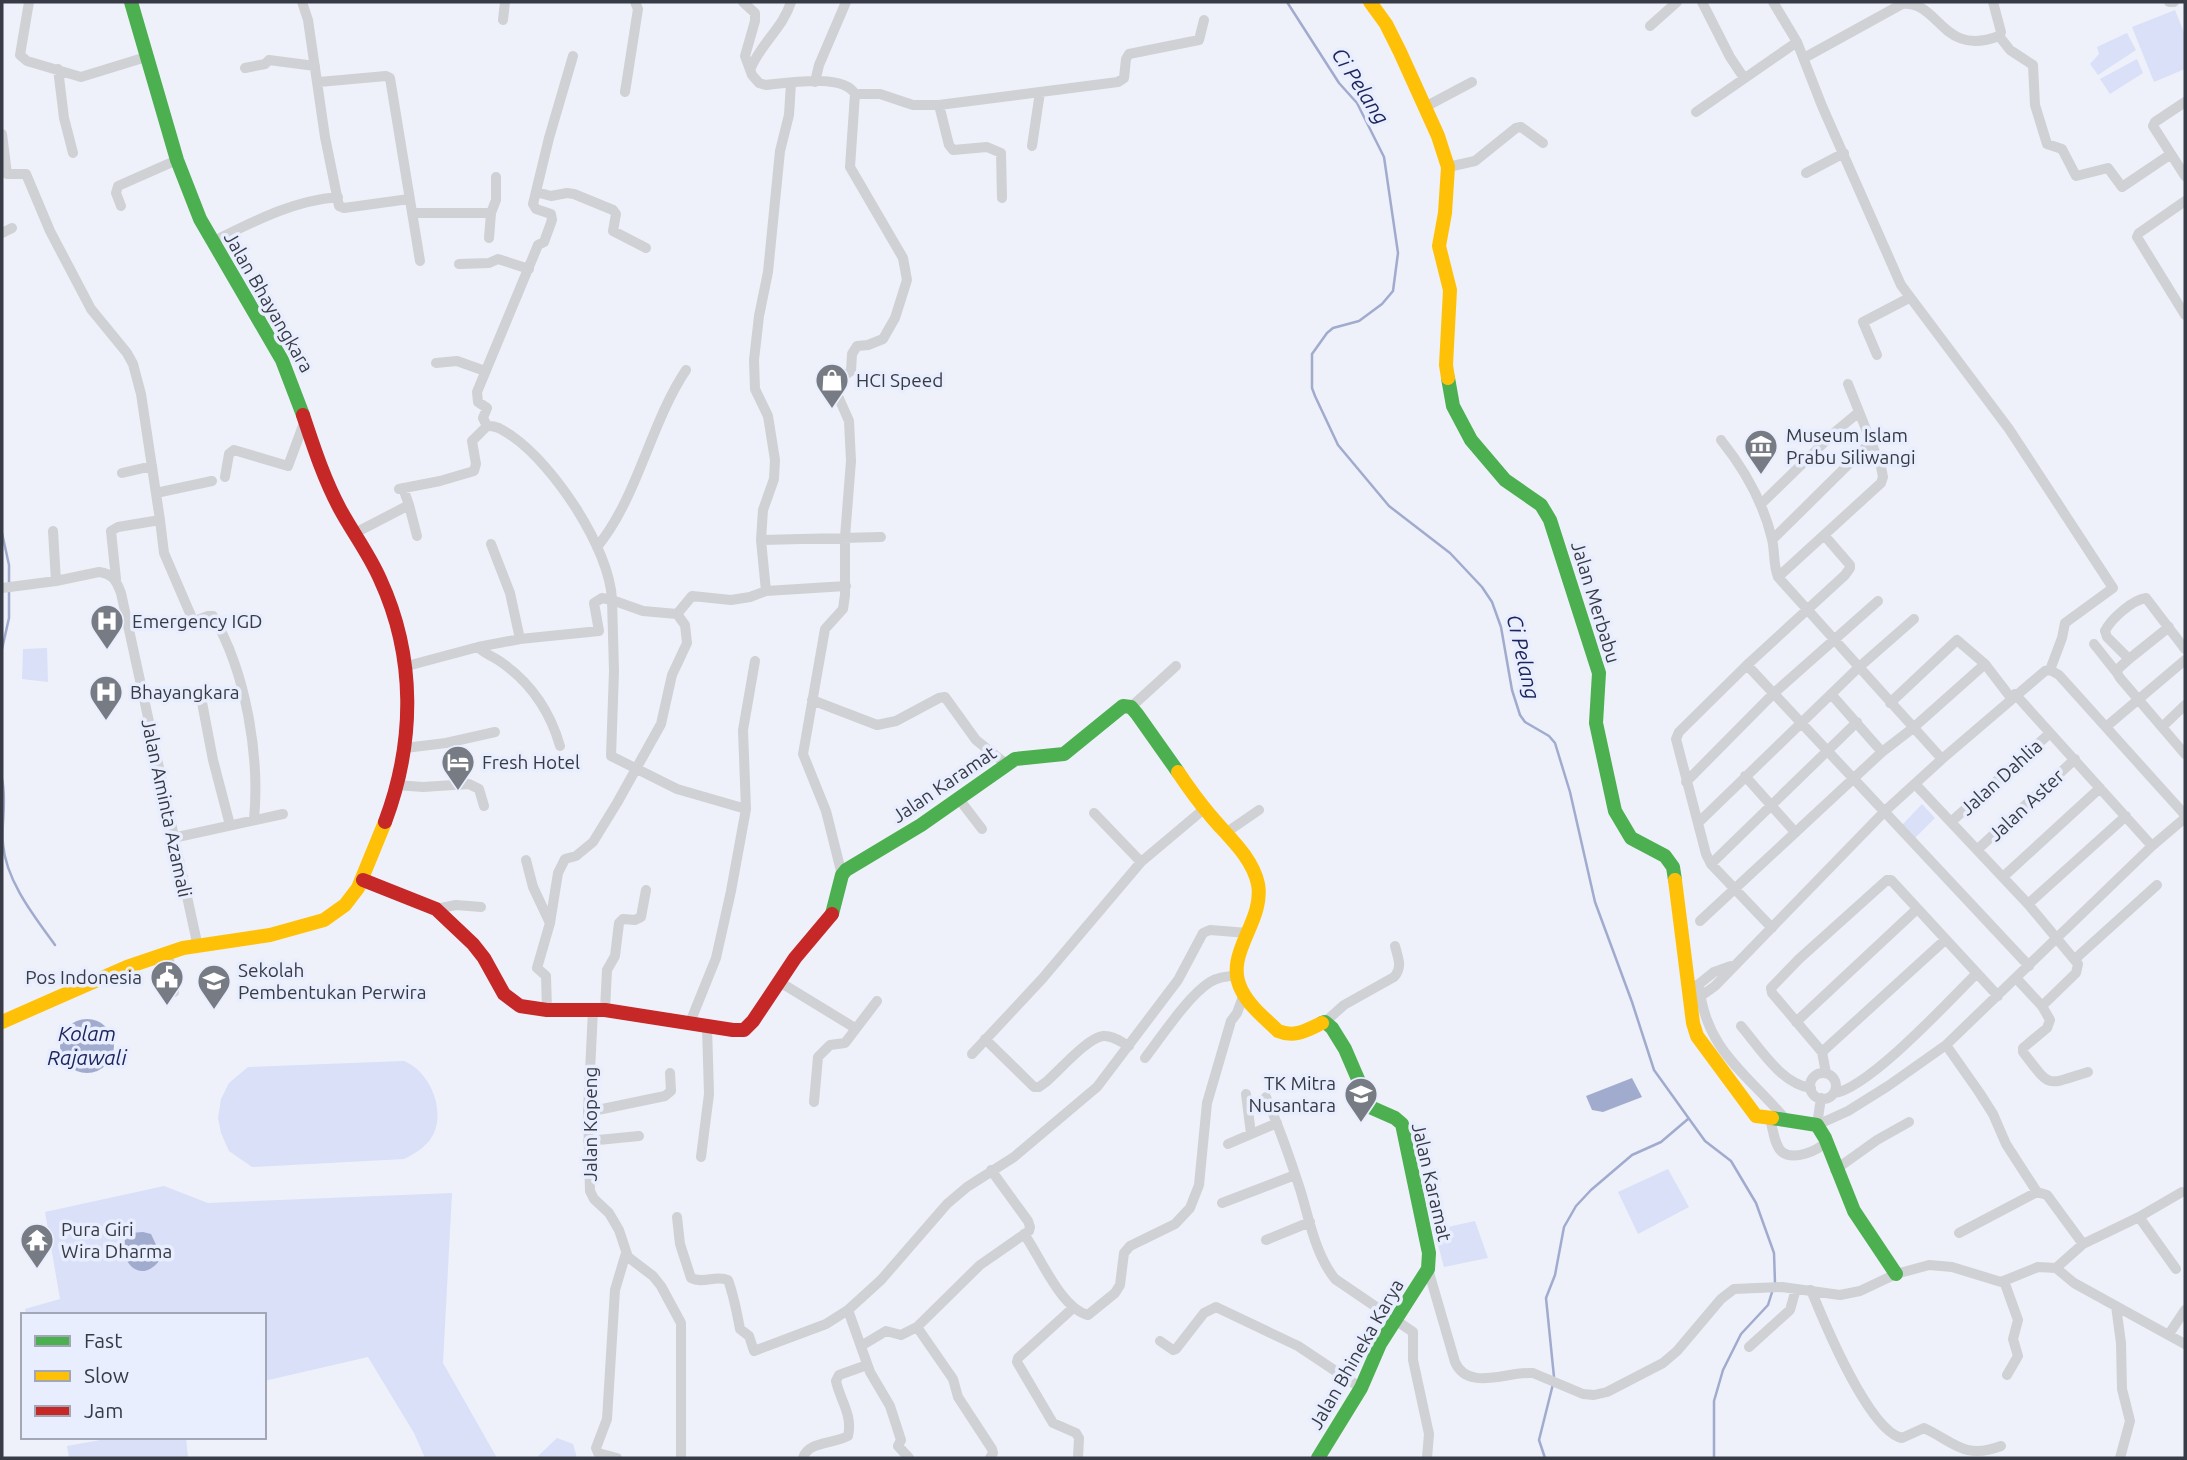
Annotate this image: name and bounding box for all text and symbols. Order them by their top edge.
water label: Ci Pelang [1327,43,1394,128]
street label: Jalan Bhayangkara [220,228,318,376]
shop icon: HCI Speed [813,361,851,410]
place label: HCI Speed [856,369,943,391]
place label: Museum Islam Prabu Siliwangi [1786,424,1916,468]
museum icon: Museum Islam Prabu Siliwangi [1742,427,1780,476]
street label: Jalan Merbabu [1567,538,1625,666]
hospital icon: Emergency IGD [88,602,126,651]
place label: Emergency IGD [132,610,262,632]
water label: Ci Pelang [1503,612,1545,701]
hospital icon: Bhayangkara [87,673,125,722]
place label: Bhayangkara [130,681,240,703]
street label: Jalan Aminta Azamali [137,717,197,899]
street label: Jalan Dahlia [1956,735,2046,819]
street label: Jalan Karamat [888,741,1001,827]
hotel icon: Fresh Hotel [439,743,477,792]
place label: Fresh Hotel [482,751,580,773]
street label: Jalan Aster [1984,765,2068,845]
public building icon: Pos Indonesia [148,958,186,1007]
place label: Sekolah Pembentukan Perwira [238,959,427,1003]
school or university icon: Sekolah Pembentukan Perwira [195,962,233,1011]
place label: Pos Indonesia [25,966,142,988]
water label: Kolam Rajawali [47,1021,127,1069]
street label: Jalan Kopeng [579,1067,601,1181]
place label: TK Mitra Nusantara [1249,1072,1336,1116]
school or university icon: TK Mitra Nusantara [1342,1075,1380,1124]
street label: Jalan Karamat [1408,1121,1456,1244]
place label: Pura Giri Wira Dharma [61,1218,172,1262]
temple icon: Pura Giri Wira Dharma [18,1221,56,1270]
street label: Jalan Bhineka Karya [1304,1275,1408,1433]
legend [21,1313,266,1439]
text: Fast [84,1328,122,1352]
text: Slow [84,1363,129,1387]
text: Jam [84,1398,123,1422]

